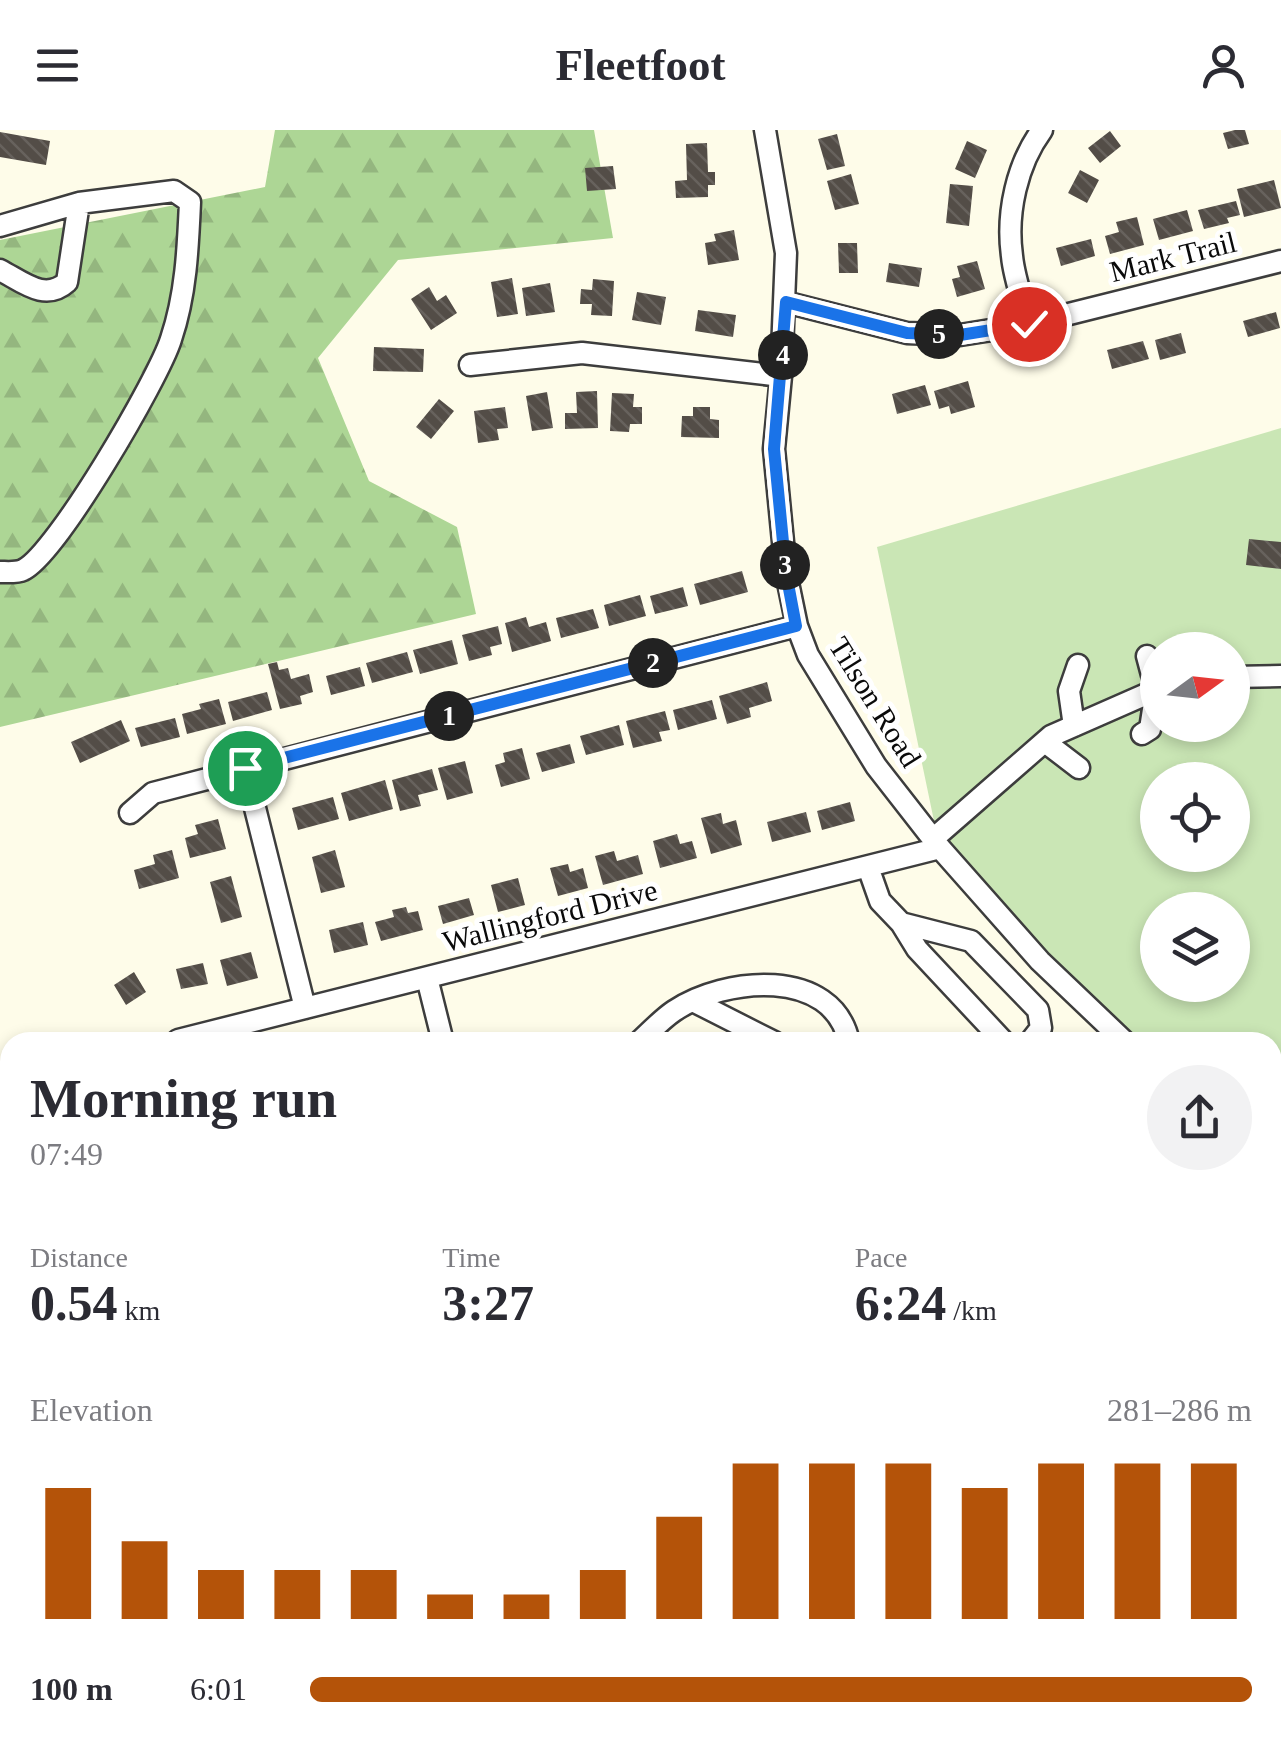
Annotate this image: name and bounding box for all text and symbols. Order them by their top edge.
icon: menu [30,38,85,93]
icon: person [1196,38,1251,93]
text: Fleetfoot [556,40,725,90]
street label: Mark Trail [1106,225,1240,288]
pin [987,282,1072,367]
icon: check [1002,297,1057,352]
pin: 5 [914,309,964,359]
text: 5 [932,318,946,349]
pin: 4 [758,330,808,380]
text: 4 [776,339,790,370]
pin: 3 [760,540,810,590]
text: 3 [778,549,792,580]
street label: Tilson Road [823,631,928,773]
north arrow [1140,632,1250,742]
map controls [1140,632,1250,1002]
pin: 2 [628,638,678,688]
text: 2 [646,647,660,678]
pin: 1 [424,691,474,741]
text: 1 [442,700,456,731]
pin [203,726,288,811]
icon: arrive [218,741,273,796]
button: locate [1140,762,1250,872]
street label: Wallingford Drive [439,873,661,958]
button: layers [1140,892,1250,1002]
button: share [1147,1065,1252,1170]
text: Morning run [30,1068,337,1129]
text: 07:49 [30,1136,103,1172]
text: Distance [30,1242,128,1273]
text: Time [442,1242,500,1273]
text: Pace [855,1242,908,1273]
text: 0.54 [30,1275,118,1331]
text: 3:27 [442,1275,534,1331]
text: 6:24 [855,1275,946,1331]
text: km [118,1295,160,1326]
text: /km [946,1295,997,1326]
text: Elevation [30,1392,153,1428]
text: 281–286 m [1107,1392,1252,1428]
text: 100 m [30,1671,113,1707]
text: 6:01 [190,1671,247,1707]

